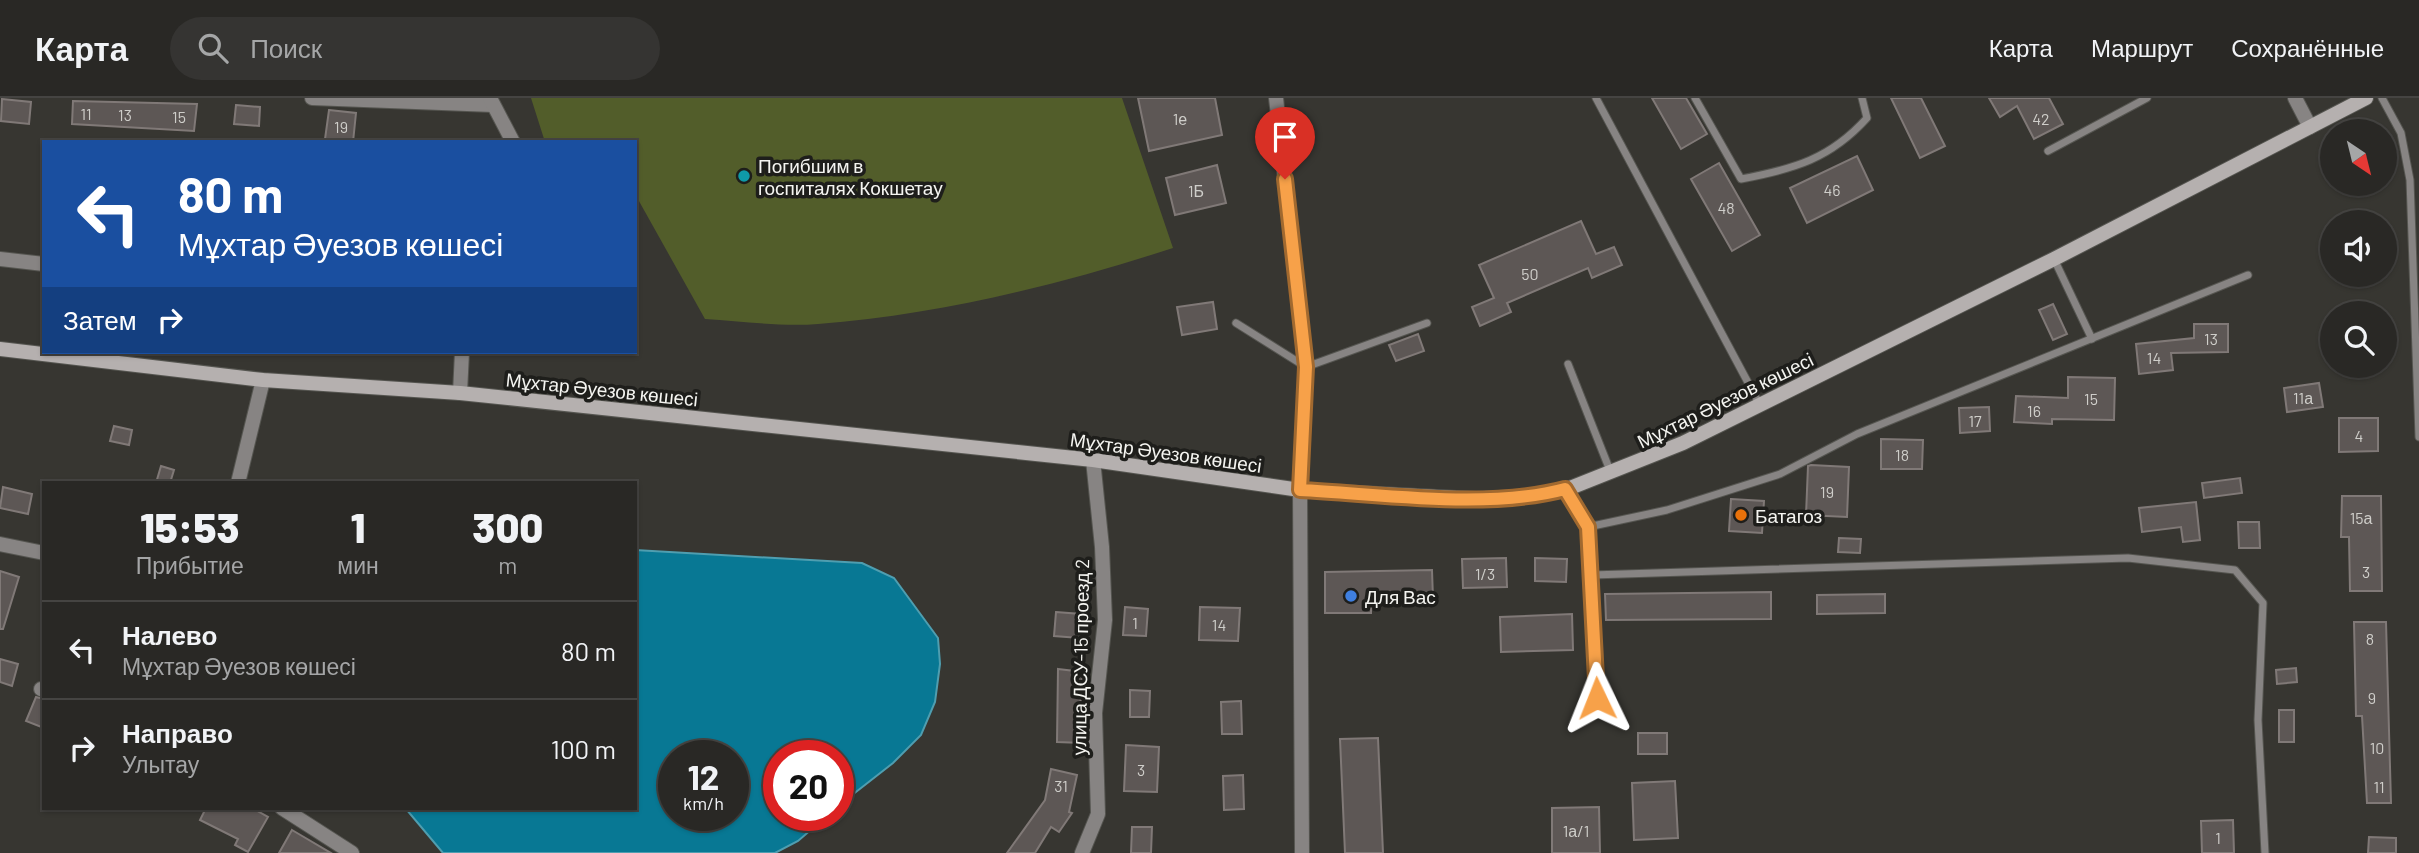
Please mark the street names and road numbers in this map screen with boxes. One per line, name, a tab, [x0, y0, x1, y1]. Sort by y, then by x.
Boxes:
street label: Мұхтар Әуезов көшесі	[1633, 347, 1817, 453]
street label: Мұхтар Әуезов көшесі	[505, 367, 699, 411]
street label: Мұхтар Әуезов көшесі	[1069, 427, 1263, 477]
street label: улица ДСУ-15 проезд 2	[1067, 558, 1093, 756]

